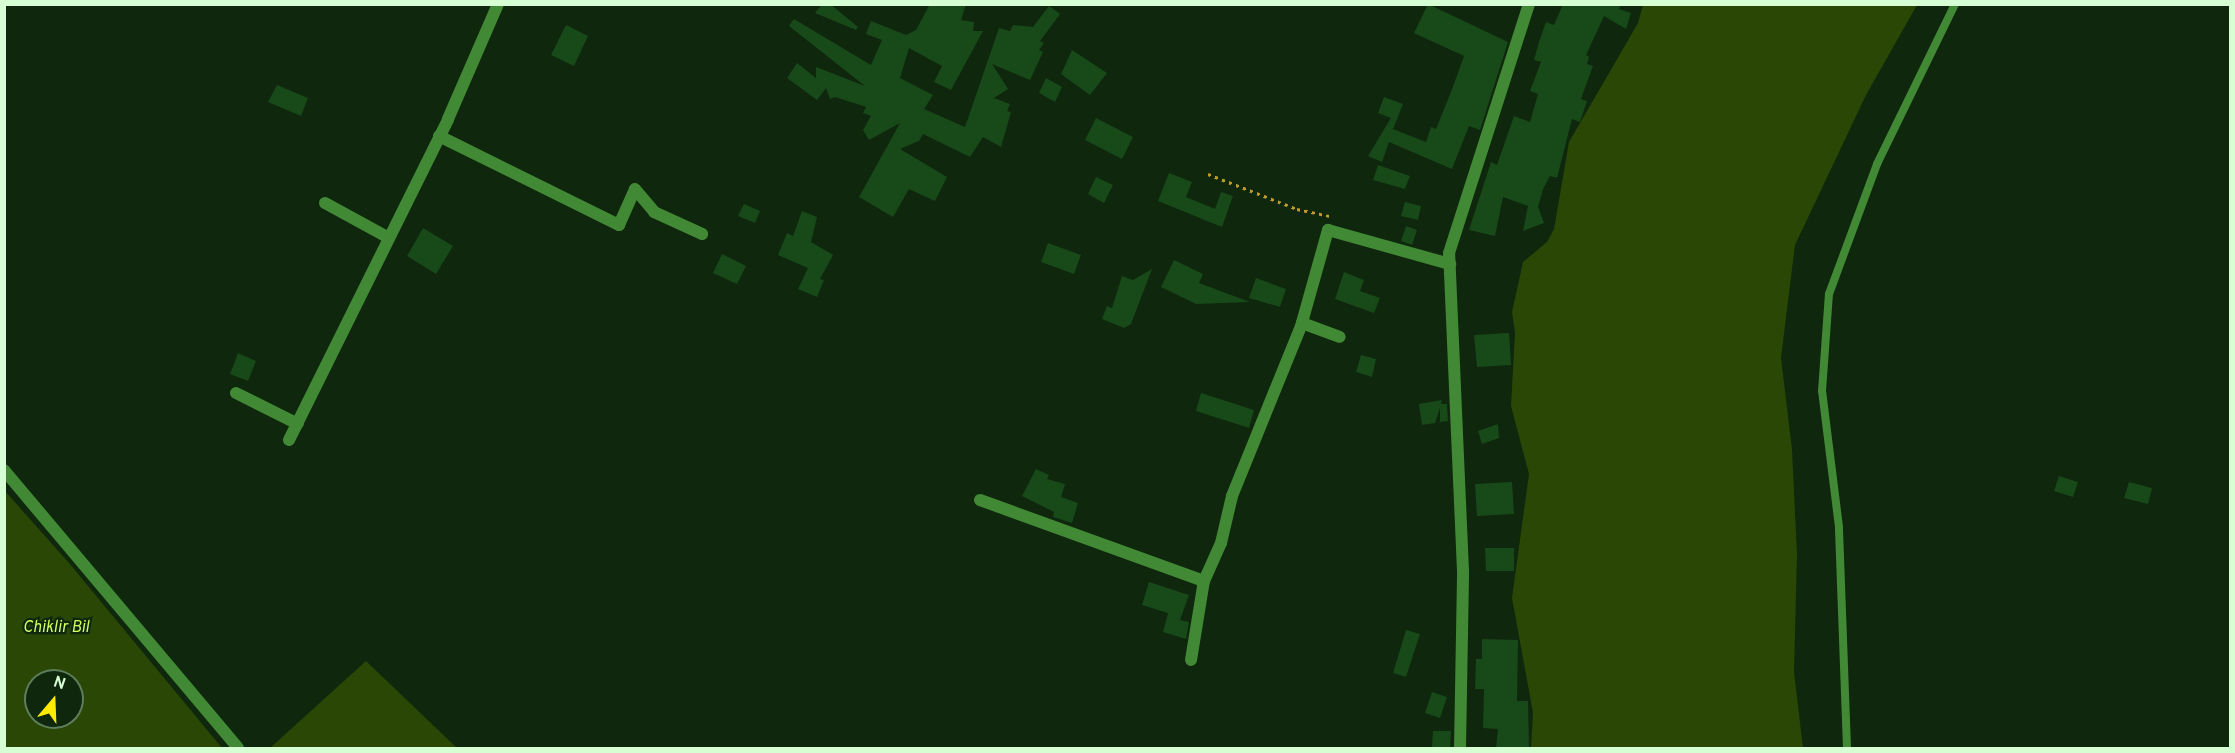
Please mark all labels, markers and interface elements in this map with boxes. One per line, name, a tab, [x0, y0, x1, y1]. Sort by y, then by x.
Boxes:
water label: Chiklir Bil	[23, 618, 89, 638]
north arrow	[24, 669, 84, 729]
text: N	[51, 673, 68, 695]

